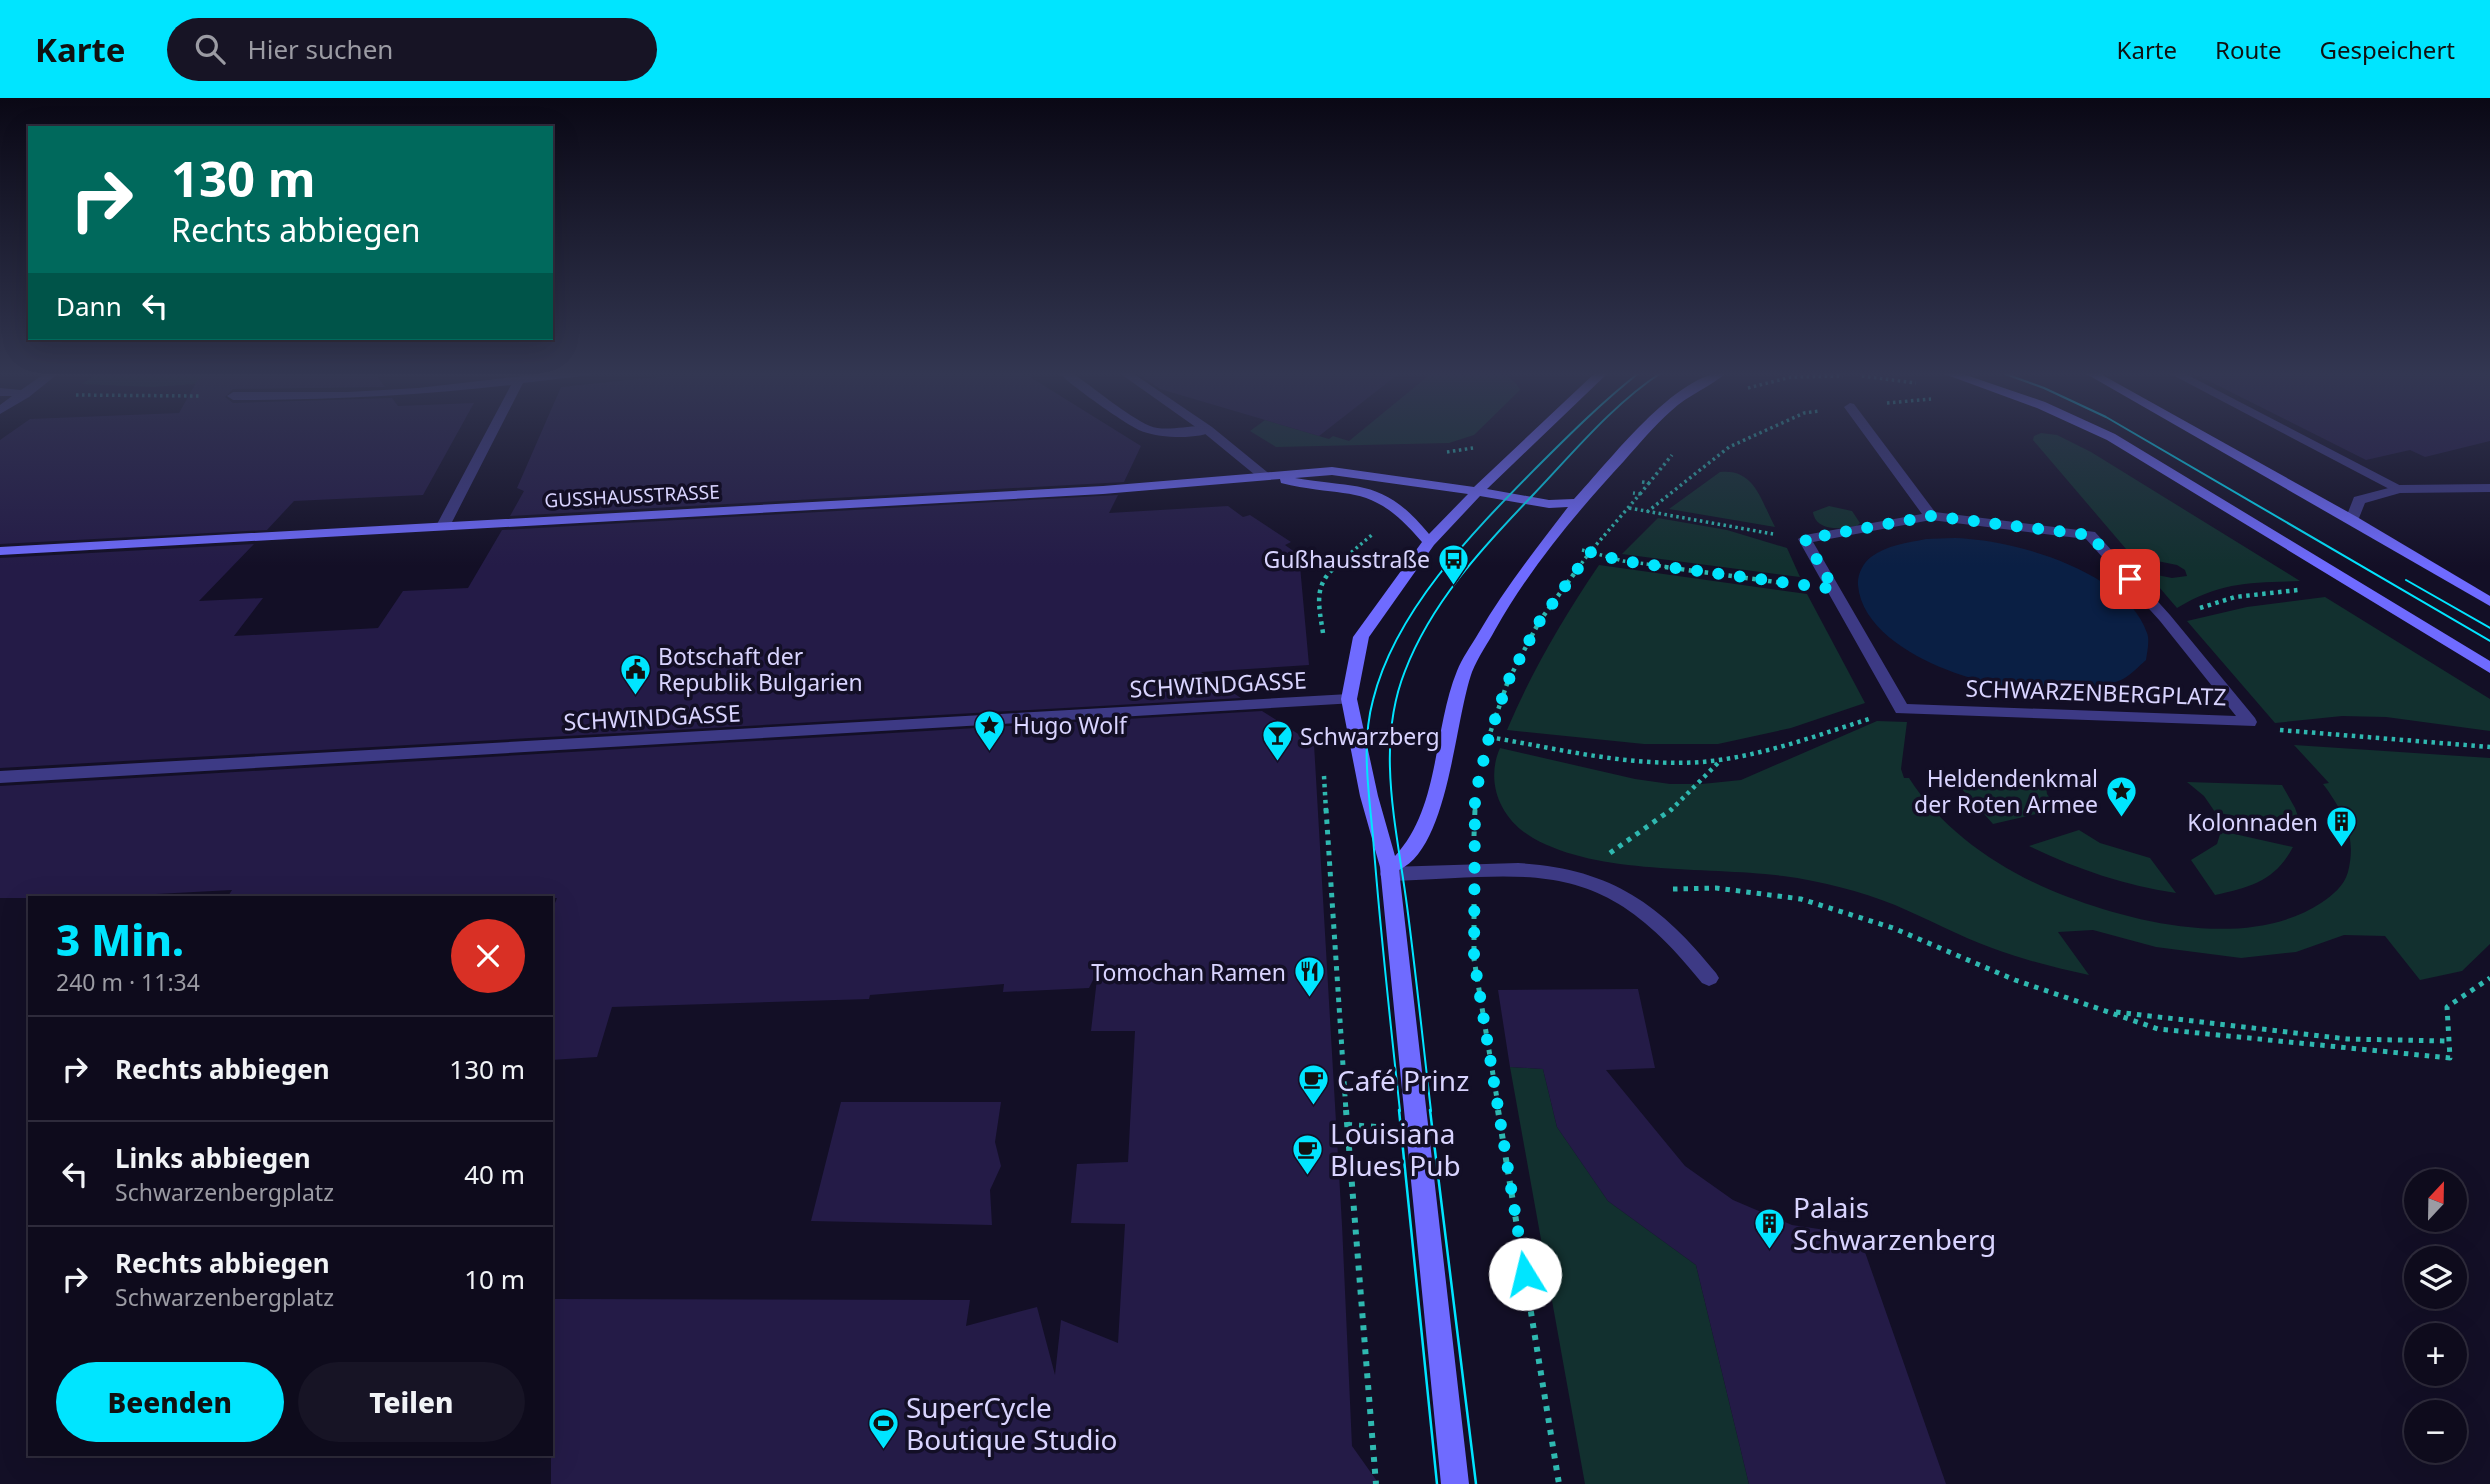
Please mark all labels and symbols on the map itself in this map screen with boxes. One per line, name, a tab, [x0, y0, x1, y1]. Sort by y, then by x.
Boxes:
street label: GUSSHAUSSTRASSE	[544, 478, 720, 514]
bus stop icon: Gußhausstraße	[1436, 542, 1470, 586]
place label: Gußhausstraße	[1263, 543, 1430, 575]
pin	[2100, 549, 2160, 609]
place label: Botschaft der Republik Bulgarien	[658, 640, 863, 698]
public building icon: Botschaft der Republik Bulgarien	[618, 652, 652, 696]
street label: SCHWINDGASSE	[1129, 663, 1307, 705]
street label: SCHWARZENBERGPLATZ	[1965, 671, 2227, 713]
street label: SCHWINDGASSE	[563, 696, 741, 738]
place icon: Hugo Wolf	[973, 708, 1007, 752]
place label: Hugo Wolf	[1013, 709, 1128, 741]
bar icon: Schwarzberg	[1260, 719, 1294, 763]
place label: Schwarzberg	[1300, 720, 1440, 752]
place label: Heldendenkmal der Roten Armee	[1914, 762, 2098, 820]
place icon: Heldendenkmal der Roten Armee	[2104, 774, 2138, 818]
building icon: Kolonnaden	[2324, 805, 2358, 849]
place label: Kolonnaden	[2187, 806, 2318, 838]
restaurant icon: Tomochan Ramen	[1292, 955, 1326, 999]
place label: Tomochan Ramen	[1091, 956, 1286, 988]
place label: Café Prinz	[1337, 1061, 1469, 1099]
cafe icon: Café Prinz	[1297, 1063, 1331, 1107]
place label: Louisiana Blues Pub	[1330, 1114, 1461, 1184]
cafe icon: Louisiana Blues Pub	[1290, 1132, 1324, 1176]
north arrow	[2404, 1169, 2468, 1232]
place label: Palais Schwarzenberg	[1793, 1188, 1996, 1258]
building icon: Palais Schwarzenberg	[1753, 1206, 1787, 1250]
position arrow	[1488, 1237, 1562, 1311]
place label: SuperCycle Boutique Studio	[906, 1388, 1118, 1458]
sports icon: SuperCycle Boutique Studio	[866, 1406, 900, 1450]

